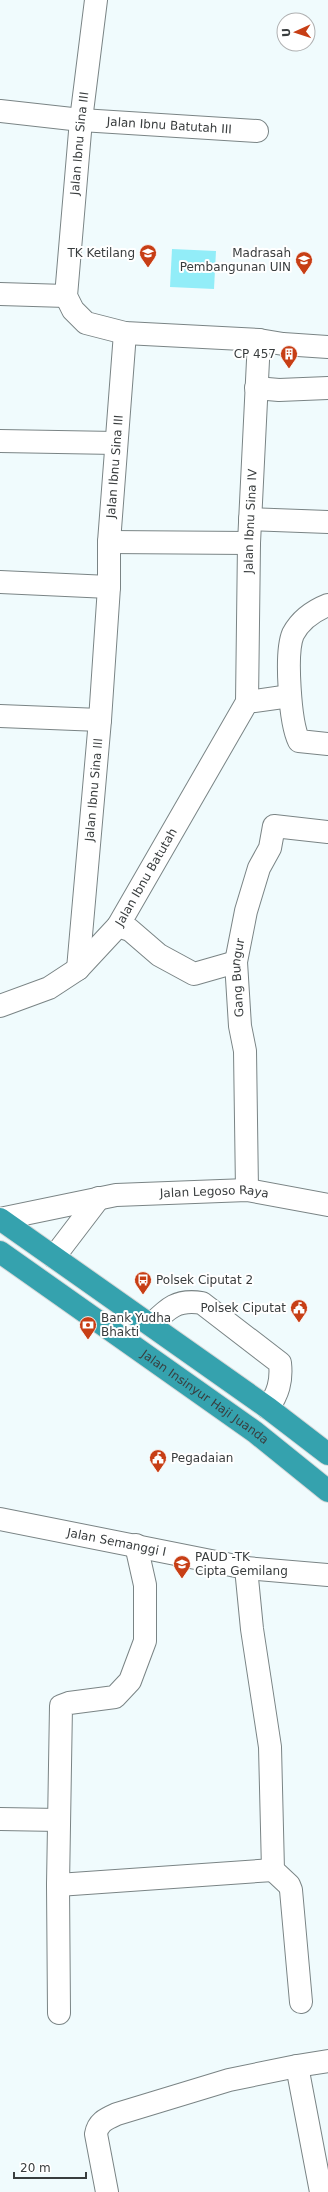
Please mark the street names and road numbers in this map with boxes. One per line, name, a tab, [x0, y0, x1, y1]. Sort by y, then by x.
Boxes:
street label: Jalan Ibnu Sina III	[68, 91, 91, 197]
street label: Jalan Ibnu Batutah III	[105, 115, 232, 136]
street label: Jalan Ibnu Sina III	[104, 414, 126, 520]
street label: Jalan Ibnu Sina IV	[242, 468, 260, 575]
street label: Jalan Ibnu Sina III	[82, 737, 105, 843]
street label: Jalan Ibnu Batutah	[112, 826, 180, 930]
street label: Gang Bungur	[228, 937, 248, 1018]
street label: Jalan Legoso Raya	[159, 1183, 270, 1201]
street label: Jalan Insinyur Haji Juanda	[138, 1346, 271, 1447]
street label: Jalan Semanggi I	[65, 1525, 167, 1559]

